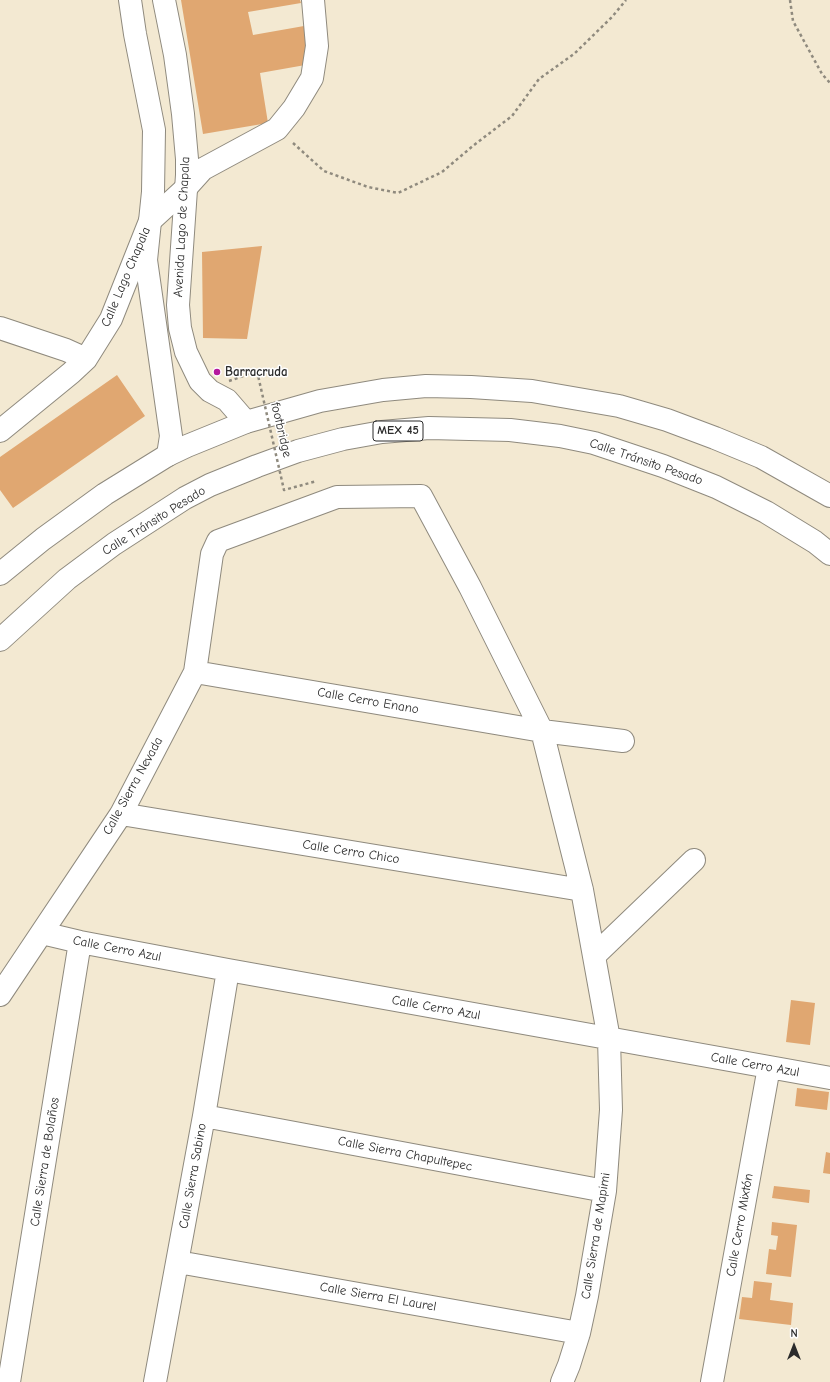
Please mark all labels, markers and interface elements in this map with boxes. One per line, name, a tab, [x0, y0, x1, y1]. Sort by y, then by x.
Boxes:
street label: Avenida Lago de Chapala	[171, 156, 193, 298]
street label: Calle Lago Chapala	[98, 225, 154, 329]
place label: Barracruda	[225, 364, 288, 380]
marker: Barracruda	[212, 367, 222, 377]
street label: footbridge	[267, 401, 295, 459]
road number: MEX 45	[373, 421, 423, 441]
street label: Calle Tránsito Pesado	[587, 435, 705, 489]
street label: Calle Tránsito Pesado	[100, 483, 208, 559]
street label: Calle Cerro Enano	[316, 684, 420, 718]
street label: Calle Sierra Nevada	[100, 734, 166, 838]
street label: Calle Cerro Chico	[301, 837, 401, 867]
street label: Calle Cerro Azul	[71, 933, 163, 965]
street label: Calle Cerro Azul	[390, 993, 482, 1023]
street label: Calle Cerro Azul	[709, 1050, 801, 1080]
street label: Calle Sierra de Bolaños	[27, 1096, 63, 1228]
street label: Calle Sierra Sabino	[176, 1122, 210, 1230]
street label: Calle Sierra Chapultepec	[336, 1133, 474, 1175]
street label: Calle Sierra de Mapimi	[578, 1172, 614, 1300]
street label: Calle Cerro Mixtón	[723, 1172, 757, 1278]
street label: Calle Sierra El Laurel	[319, 1279, 437, 1315]
north arrow	[774, 1326, 814, 1366]
text: N	[790, 1327, 798, 1340]

